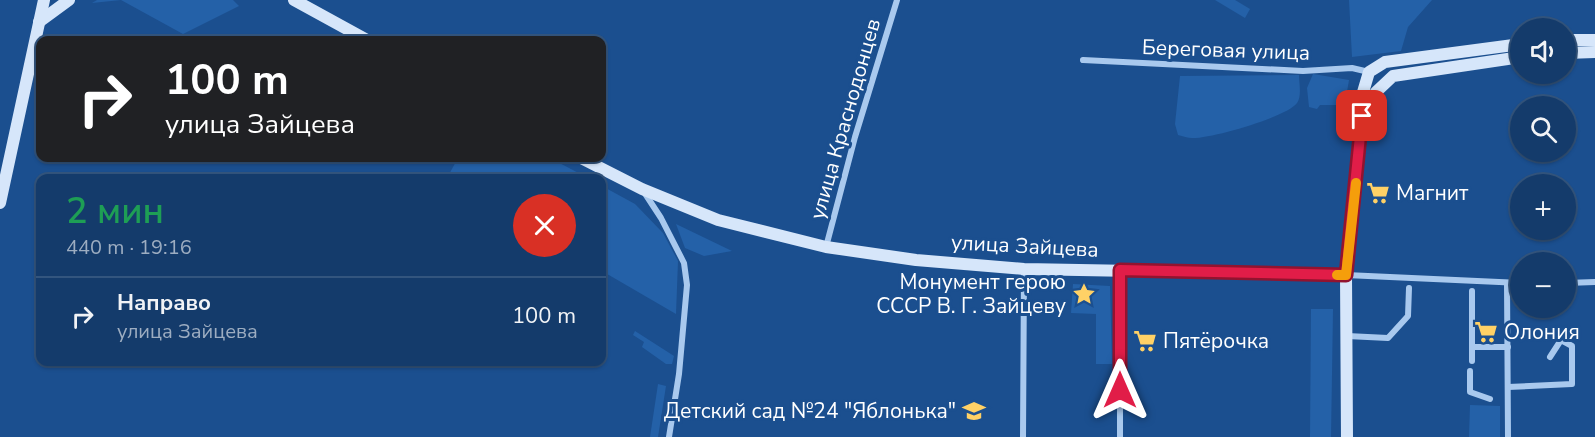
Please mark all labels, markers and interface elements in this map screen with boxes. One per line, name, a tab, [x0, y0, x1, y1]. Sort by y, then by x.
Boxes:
street label: улица Краснодонцев	[803, 15, 887, 223]
map controls	[1510, 18, 1576, 318]
button: sound	[1510, 18, 1576, 84]
street label: Береговая улица	[1141, 33, 1311, 67]
text: 100 m	[165, 52, 289, 109]
icon: right	[66, 60, 144, 138]
pin	[1336, 90, 1387, 141]
button: search	[1510, 96, 1576, 162]
icon: arrive	[1345, 99, 1378, 132]
text: улица Зайцева	[165, 106, 355, 143]
button: +	[1510, 174, 1576, 240]
place label: Магнит	[1396, 179, 1469, 207]
supermarket icon: Магнит	[1365, 180, 1391, 206]
text: 2 мин	[66, 187, 164, 236]
button: close	[513, 194, 576, 257]
street label: улица Зайцева	[950, 228, 1100, 264]
text: 440 m · 19:16	[66, 234, 192, 261]
button: −	[1510, 252, 1576, 318]
place label: Монумент герою СССР В. Г. Зайцеву	[876, 268, 1066, 320]
place icon: Монумент герою СССР В. Г. Зайцеву	[1071, 281, 1097, 307]
text: Направо	[117, 288, 211, 318]
icon: right	[66, 300, 99, 333]
text: 100 m	[512, 301, 576, 331]
text: улица Зайцева	[117, 318, 258, 345]
place label: Олония	[1504, 318, 1580, 346]
supermarket icon: Олония	[1473, 319, 1499, 345]
place label: Пятёрочка	[1163, 327, 1269, 355]
supermarket icon: Пятёрочка	[1132, 328, 1158, 354]
position arrow	[1088, 358, 1152, 422]
place label: Детский сад №24 "Яблонька"	[664, 397, 956, 425]
school or university icon: Детский сад №24 "Яблонька"	[961, 398, 987, 424]

